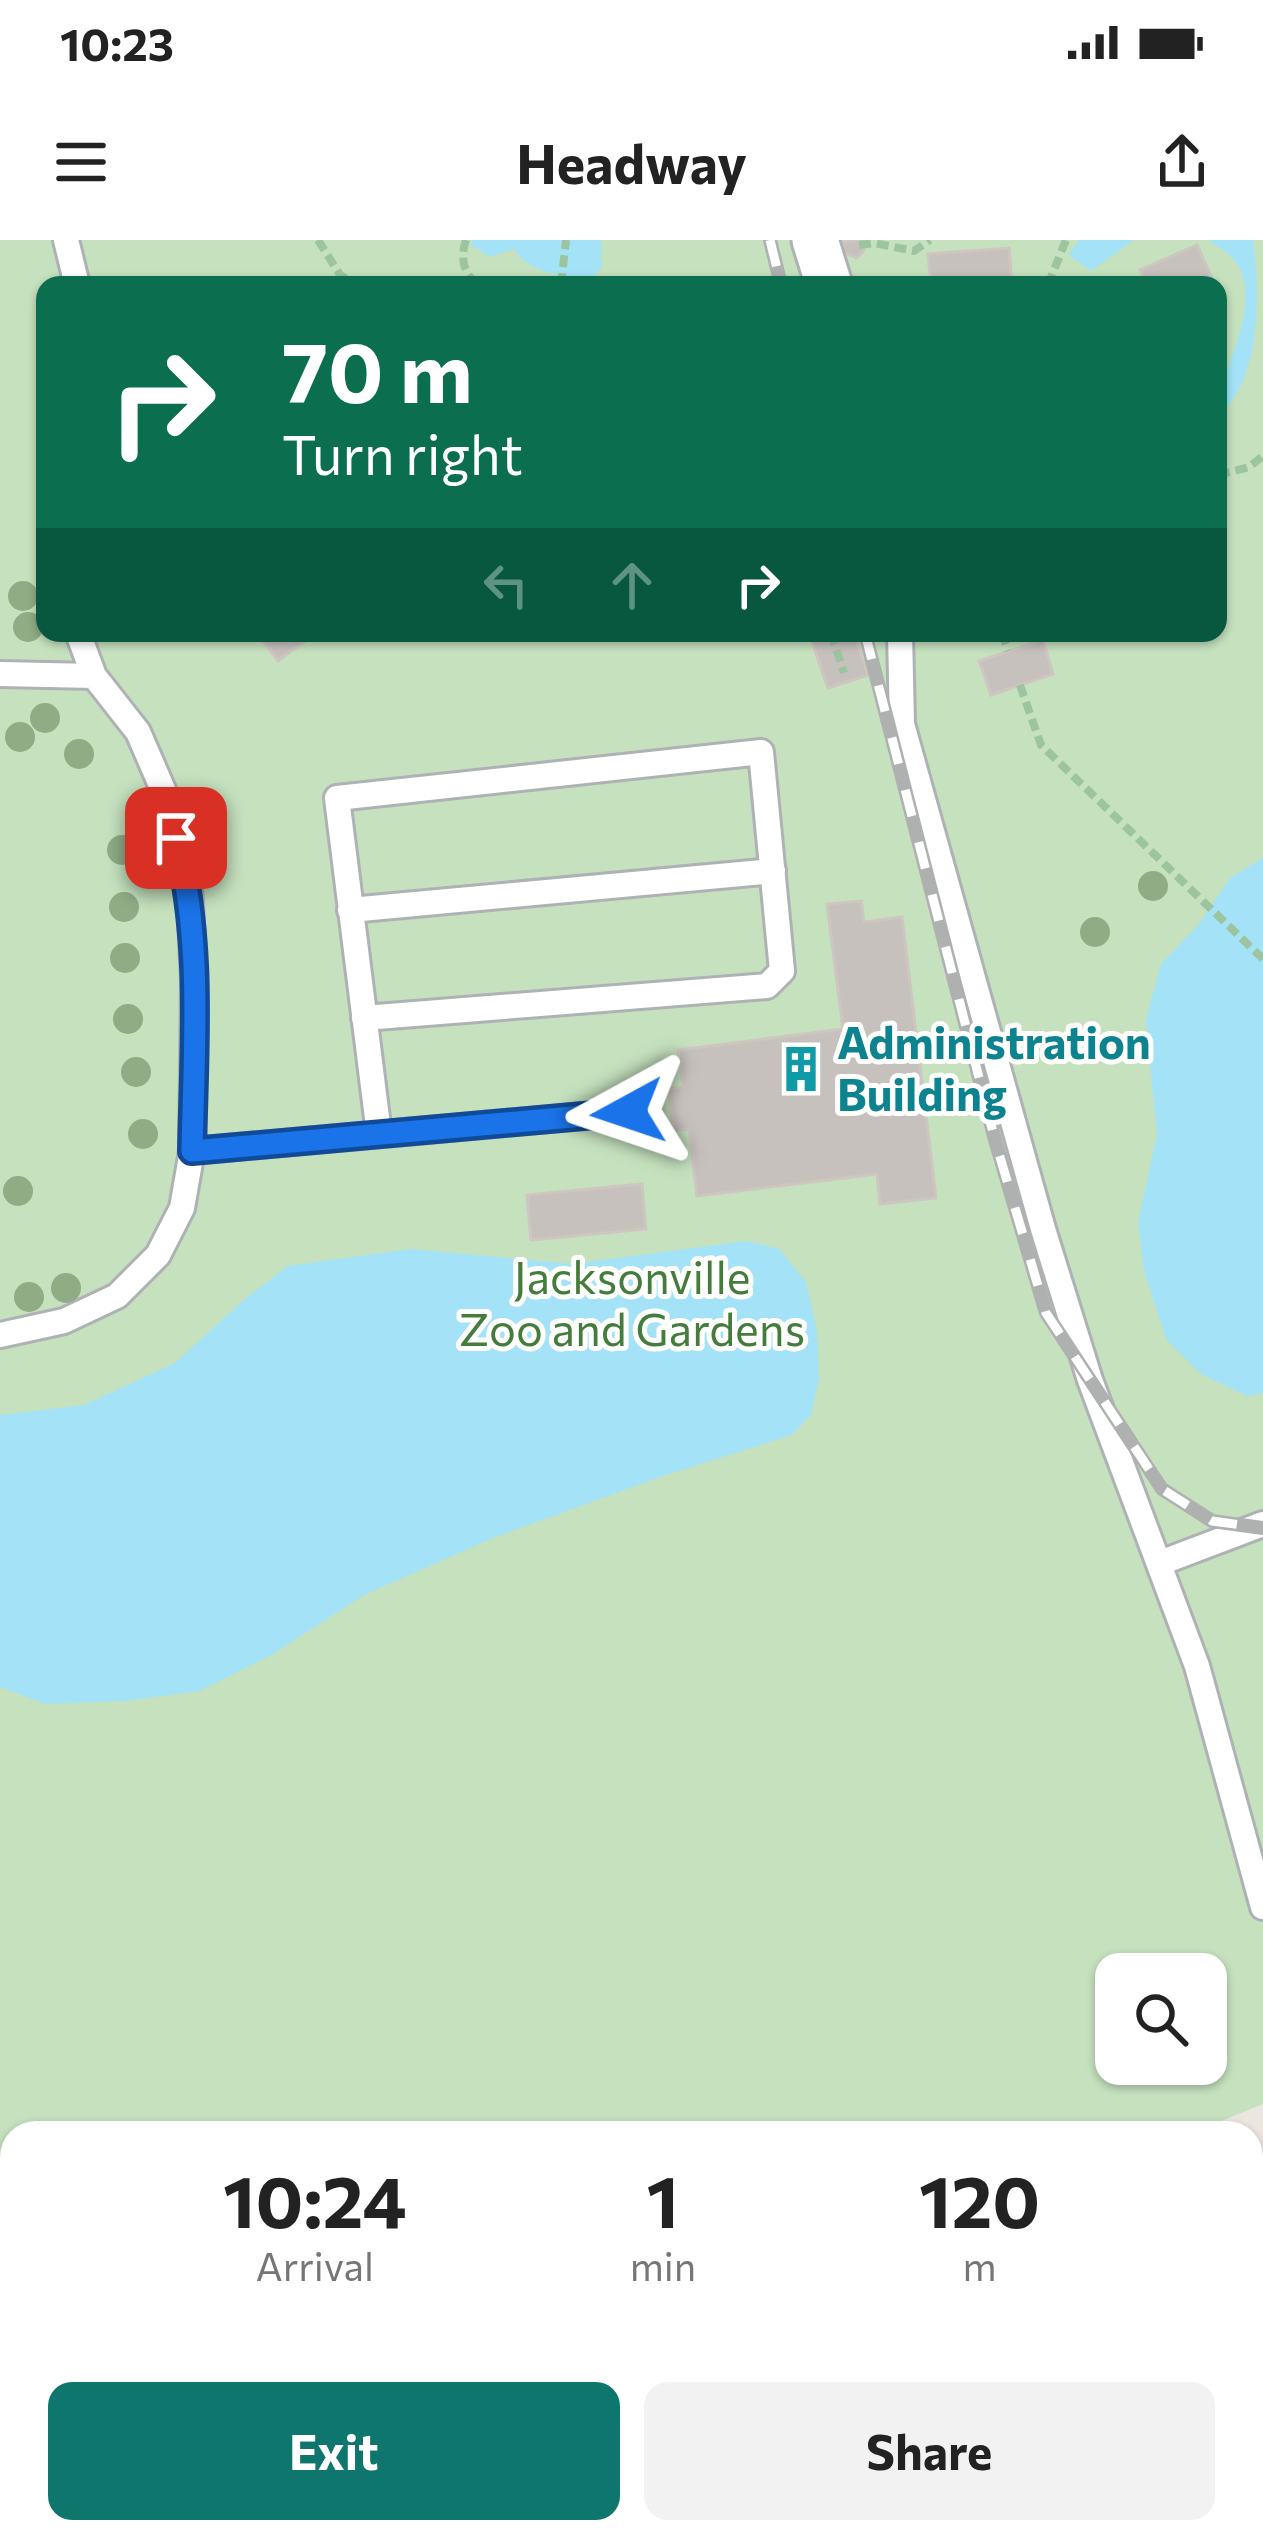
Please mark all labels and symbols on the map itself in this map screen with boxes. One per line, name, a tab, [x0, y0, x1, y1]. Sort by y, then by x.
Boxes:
pin	[125, 787, 227, 889]
place label: Administration Building	[837, 1013, 1151, 1120]
building icon: Administration Building	[776, 1044, 826, 1094]
position arrow	[565, 1049, 691, 1175]
park label: Jacksonville Zoo and Gardens	[459, 1248, 805, 1355]

